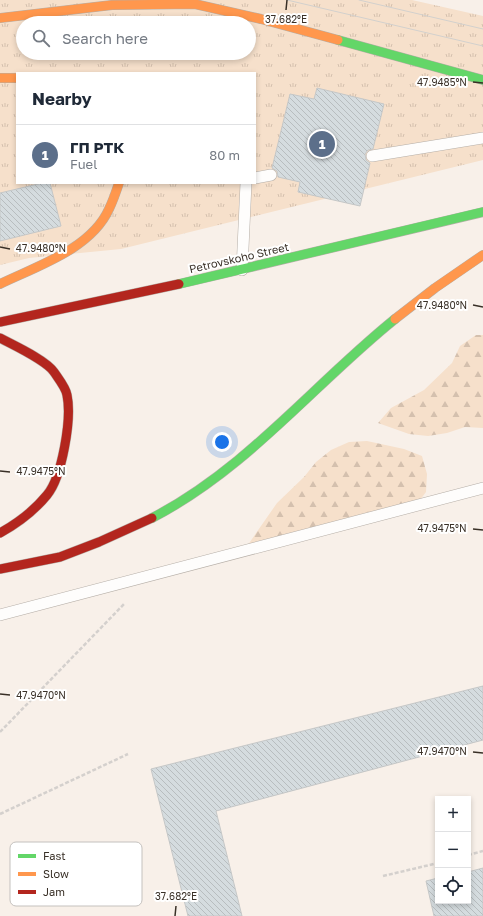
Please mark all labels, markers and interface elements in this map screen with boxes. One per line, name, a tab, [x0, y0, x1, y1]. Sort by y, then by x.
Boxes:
text: 37.682°E	[265, 13, 307, 25]
search box	[16, 16, 256, 60]
icon: search	[30, 27, 52, 49]
text: Search here	[62, 29, 148, 47]
text: 47.9485°N	[417, 76, 467, 88]
text: Nearby	[32, 88, 92, 109]
pin: 1	[309, 129, 335, 159]
text: ГП РТК	[70, 138, 124, 156]
text: 1	[42, 147, 48, 163]
text: 80 m	[209, 147, 240, 163]
text: Fuel	[70, 156, 97, 172]
street label: Petrovskoho Street	[188, 240, 290, 275]
text: 47.9480°N	[16, 242, 66, 254]
text: 47.9480°N	[417, 299, 467, 311]
your location	[212, 432, 232, 452]
text: 47.9475°N	[16, 465, 66, 477]
text: 47.9475°N	[417, 522, 467, 534]
text: 47.9470°N	[16, 689, 66, 701]
text: 47.9470°N	[417, 745, 467, 757]
map controls	[435, 796, 471, 904]
button: +	[435, 796, 471, 832]
button: −	[435, 832, 471, 868]
legend	[10, 842, 142, 906]
text: Fast	[43, 849, 66, 862]
text: Slow	[43, 867, 69, 880]
button: locate	[435, 868, 471, 904]
text: Jam	[43, 885, 65, 898]
text: 37.682°E	[155, 890, 197, 902]

